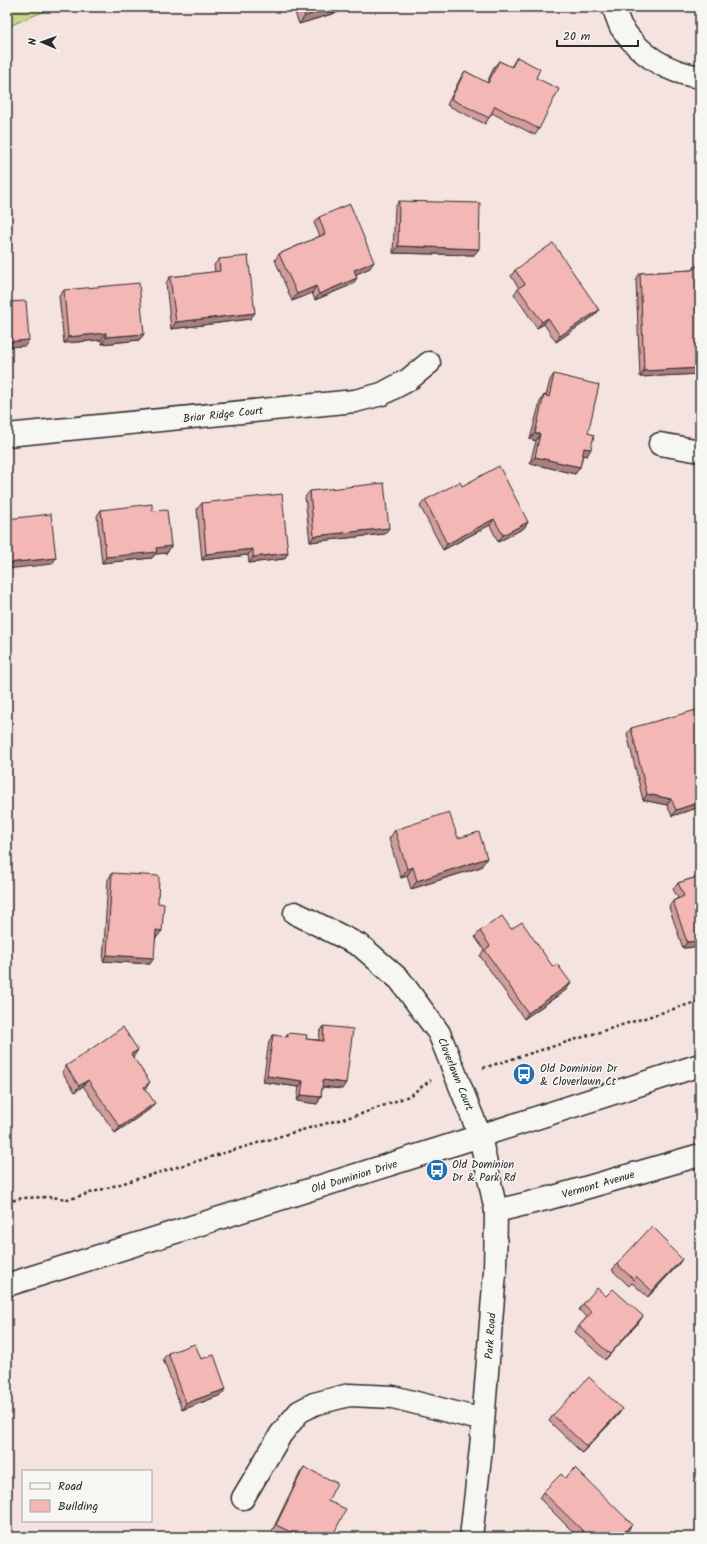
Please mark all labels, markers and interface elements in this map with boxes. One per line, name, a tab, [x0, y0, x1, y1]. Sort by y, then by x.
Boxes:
north arrow	[22, 22, 62, 62]
scale bar	[557, 22, 638, 48]
text: 20 m	[563, 27, 591, 46]
text: N	[24, 38, 42, 45]
street label: Briar Ridge Court	[182, 402, 265, 428]
street label: Cloverlawn Court	[432, 1035, 478, 1114]
place label: Old Dominion Dr & Cloverlawn Ct	[540, 1060, 619, 1091]
bus stop icon: Old Dominion Dr & Cloverlawn Ct	[511, 1061, 537, 1087]
street label: Old Dominion Drive	[309, 1155, 400, 1199]
place label: Old Dominion Dr & Park Rd	[452, 1156, 516, 1187]
bus stop icon: Old Dominion Dr & Park Rd	[424, 1157, 450, 1183]
street label: Vermont Avenue	[560, 1166, 637, 1204]
street label: Park Road	[480, 1312, 502, 1360]
legend	[22, 1470, 152, 1522]
text: Road	[58, 1477, 83, 1496]
text: Building	[58, 1497, 98, 1516]

